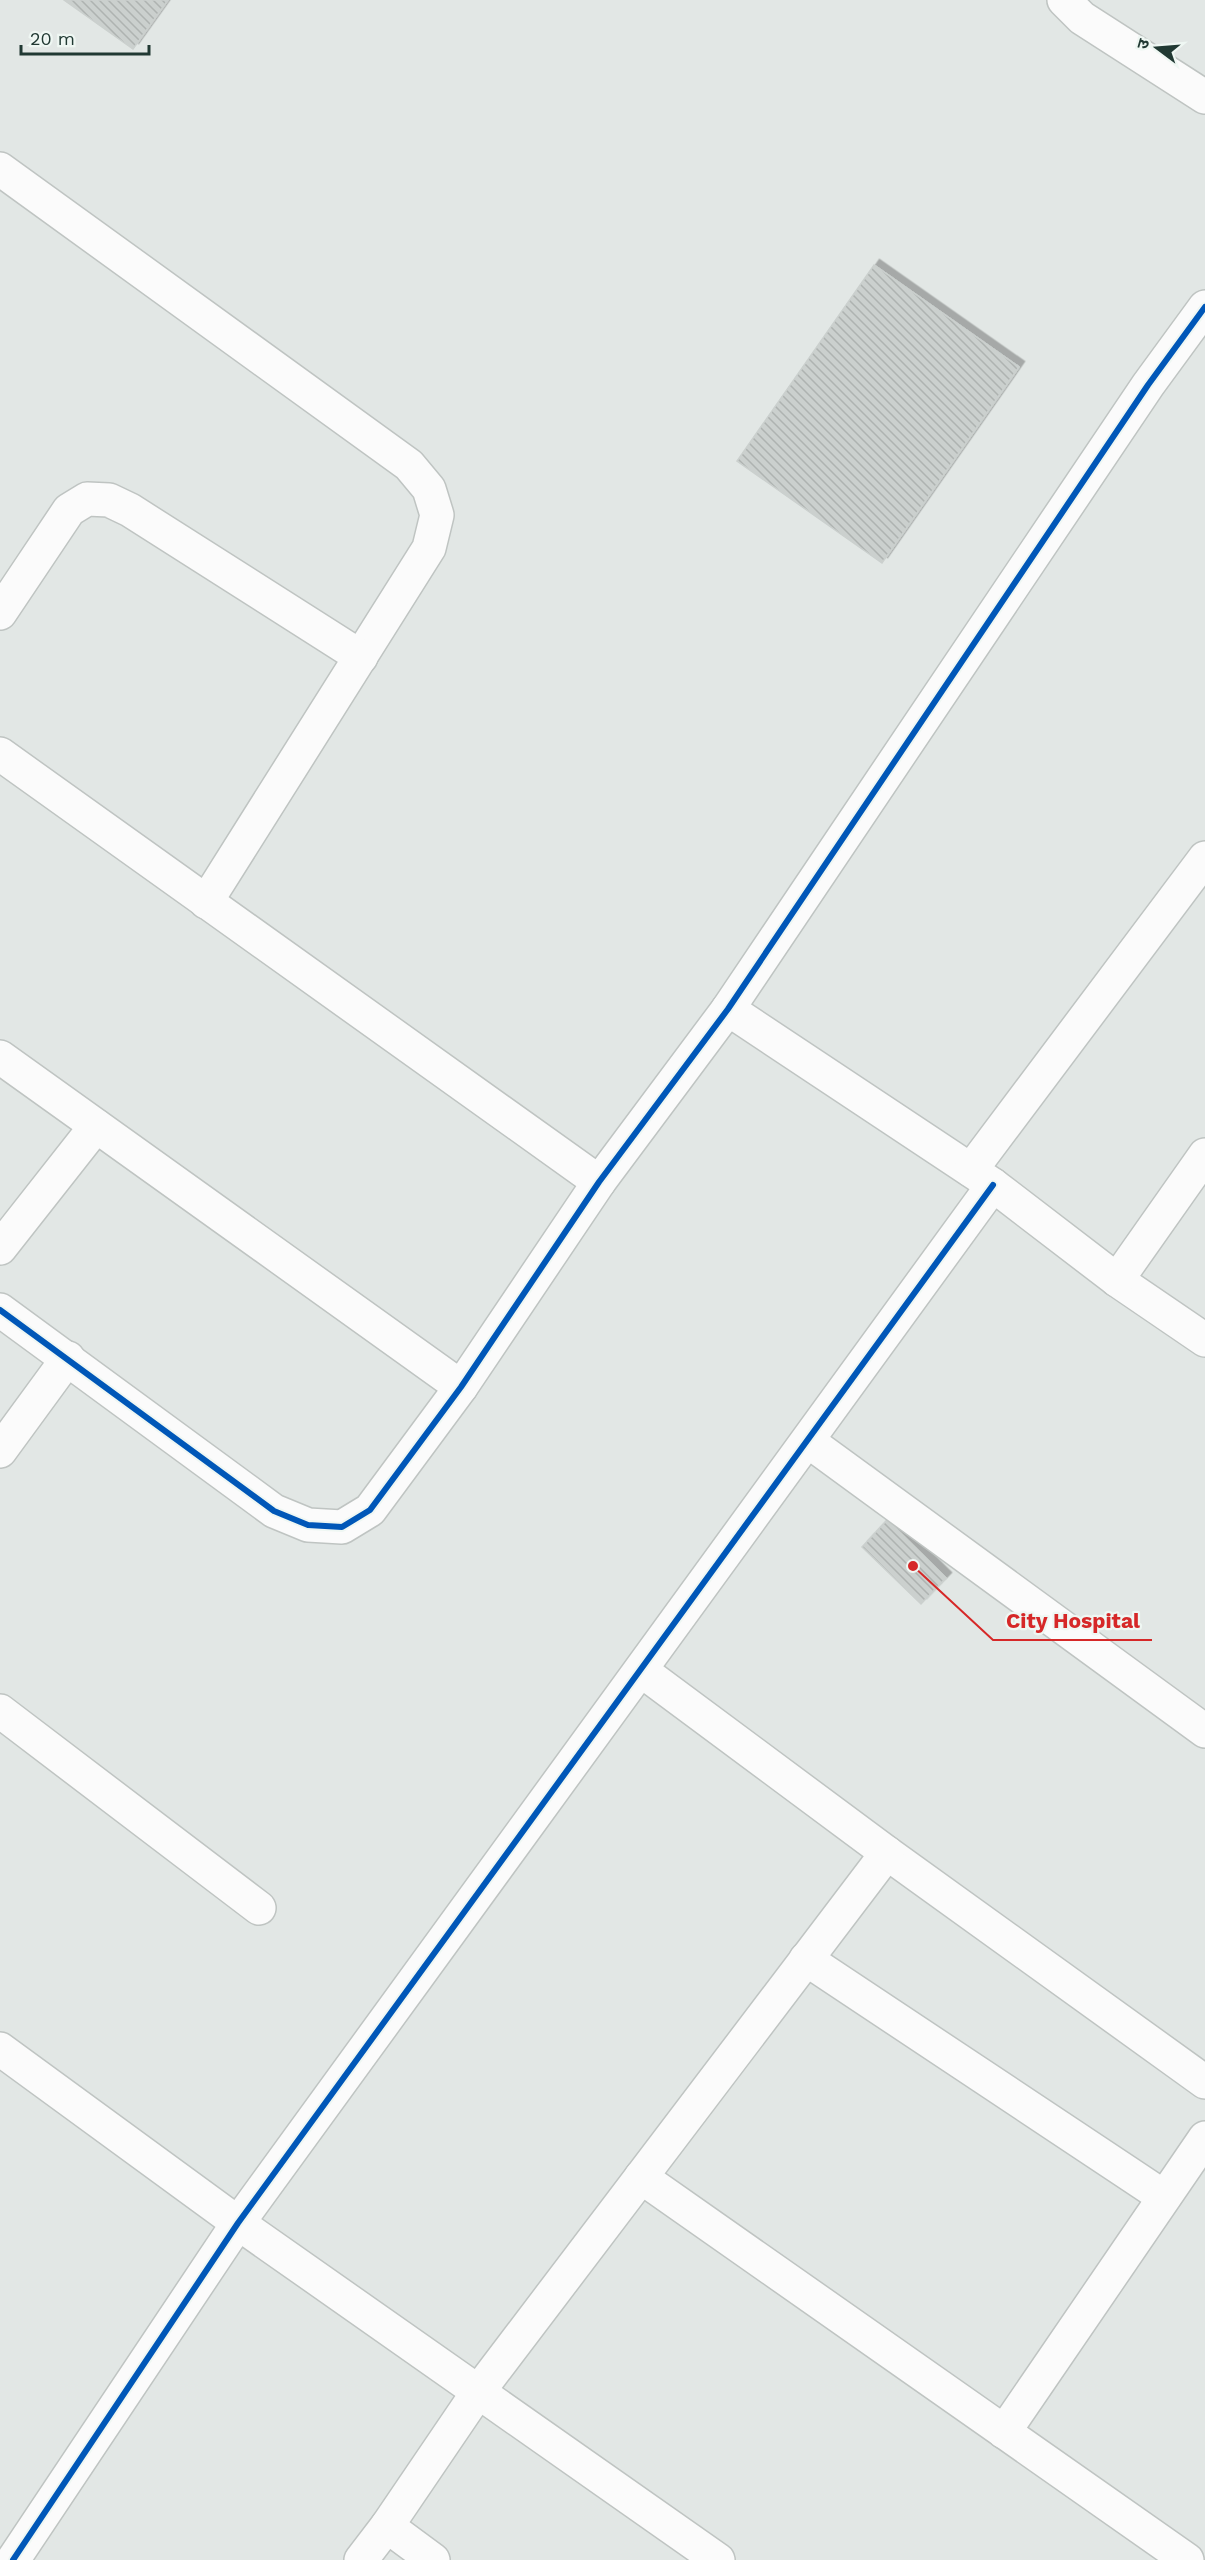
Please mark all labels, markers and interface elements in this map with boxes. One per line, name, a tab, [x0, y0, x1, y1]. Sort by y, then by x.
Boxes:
scale bar	[21, 18, 148, 56]
north arrow	[1127, 18, 1187, 78]
text: 20 m	[30, 28, 75, 49]
text: उ	[1133, 36, 1154, 51]
callout: City Hospital	[993, 1601, 1152, 1640]
text: City Hospital	[1006, 1608, 1140, 1633]

